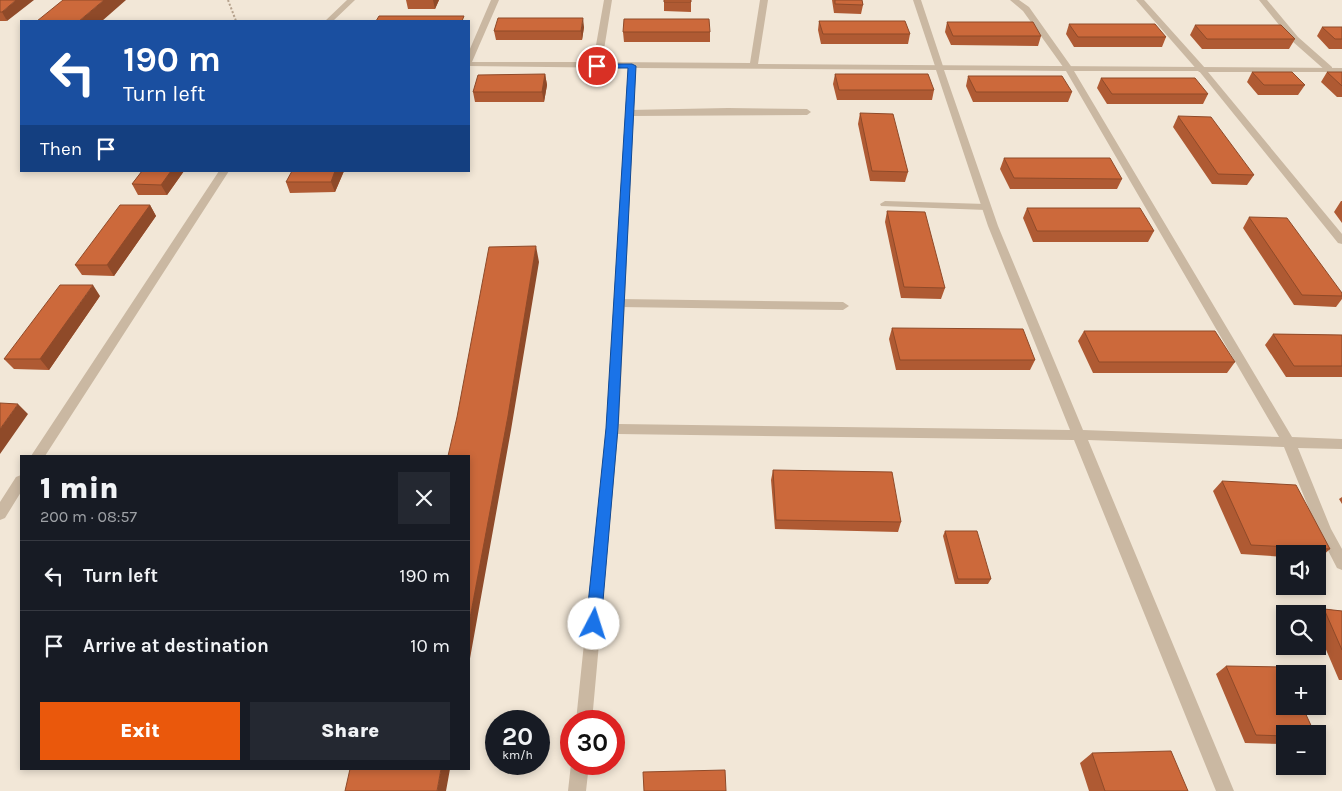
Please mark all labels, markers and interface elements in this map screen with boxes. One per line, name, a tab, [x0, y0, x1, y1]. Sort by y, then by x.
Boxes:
text: 190 m	[123, 39, 221, 80]
icon: left	[40, 40, 105, 105]
pin	[576, 45, 618, 87]
icon: arrive	[583, 52, 611, 80]
text: Turn left	[123, 81, 206, 107]
icon: arrive	[92, 135, 120, 163]
text: Then	[40, 138, 82, 160]
text: 1 min	[40, 470, 119, 506]
button: close	[398, 472, 450, 524]
text: 200 m · 08:57	[40, 507, 137, 526]
map controls	[1276, 545, 1326, 775]
button: sound	[1276, 545, 1326, 595]
icon: left	[40, 562, 68, 590]
text: Turn left	[83, 565, 158, 587]
text: 190 m	[399, 565, 450, 587]
position arrow	[567, 597, 619, 649]
button: search	[1276, 605, 1326, 655]
icon: arrive	[40, 632, 68, 660]
text: Arrive at destination	[83, 635, 269, 657]
text: 10 m	[410, 635, 450, 657]
button: +	[1276, 665, 1326, 715]
button: Exit	[40, 702, 240, 760]
button: Share	[250, 702, 450, 760]
speed limit sign: 30	[560, 710, 625, 775]
text: 20	[502, 722, 533, 751]
button: −	[1276, 725, 1326, 775]
text: km/h	[502, 748, 533, 762]

